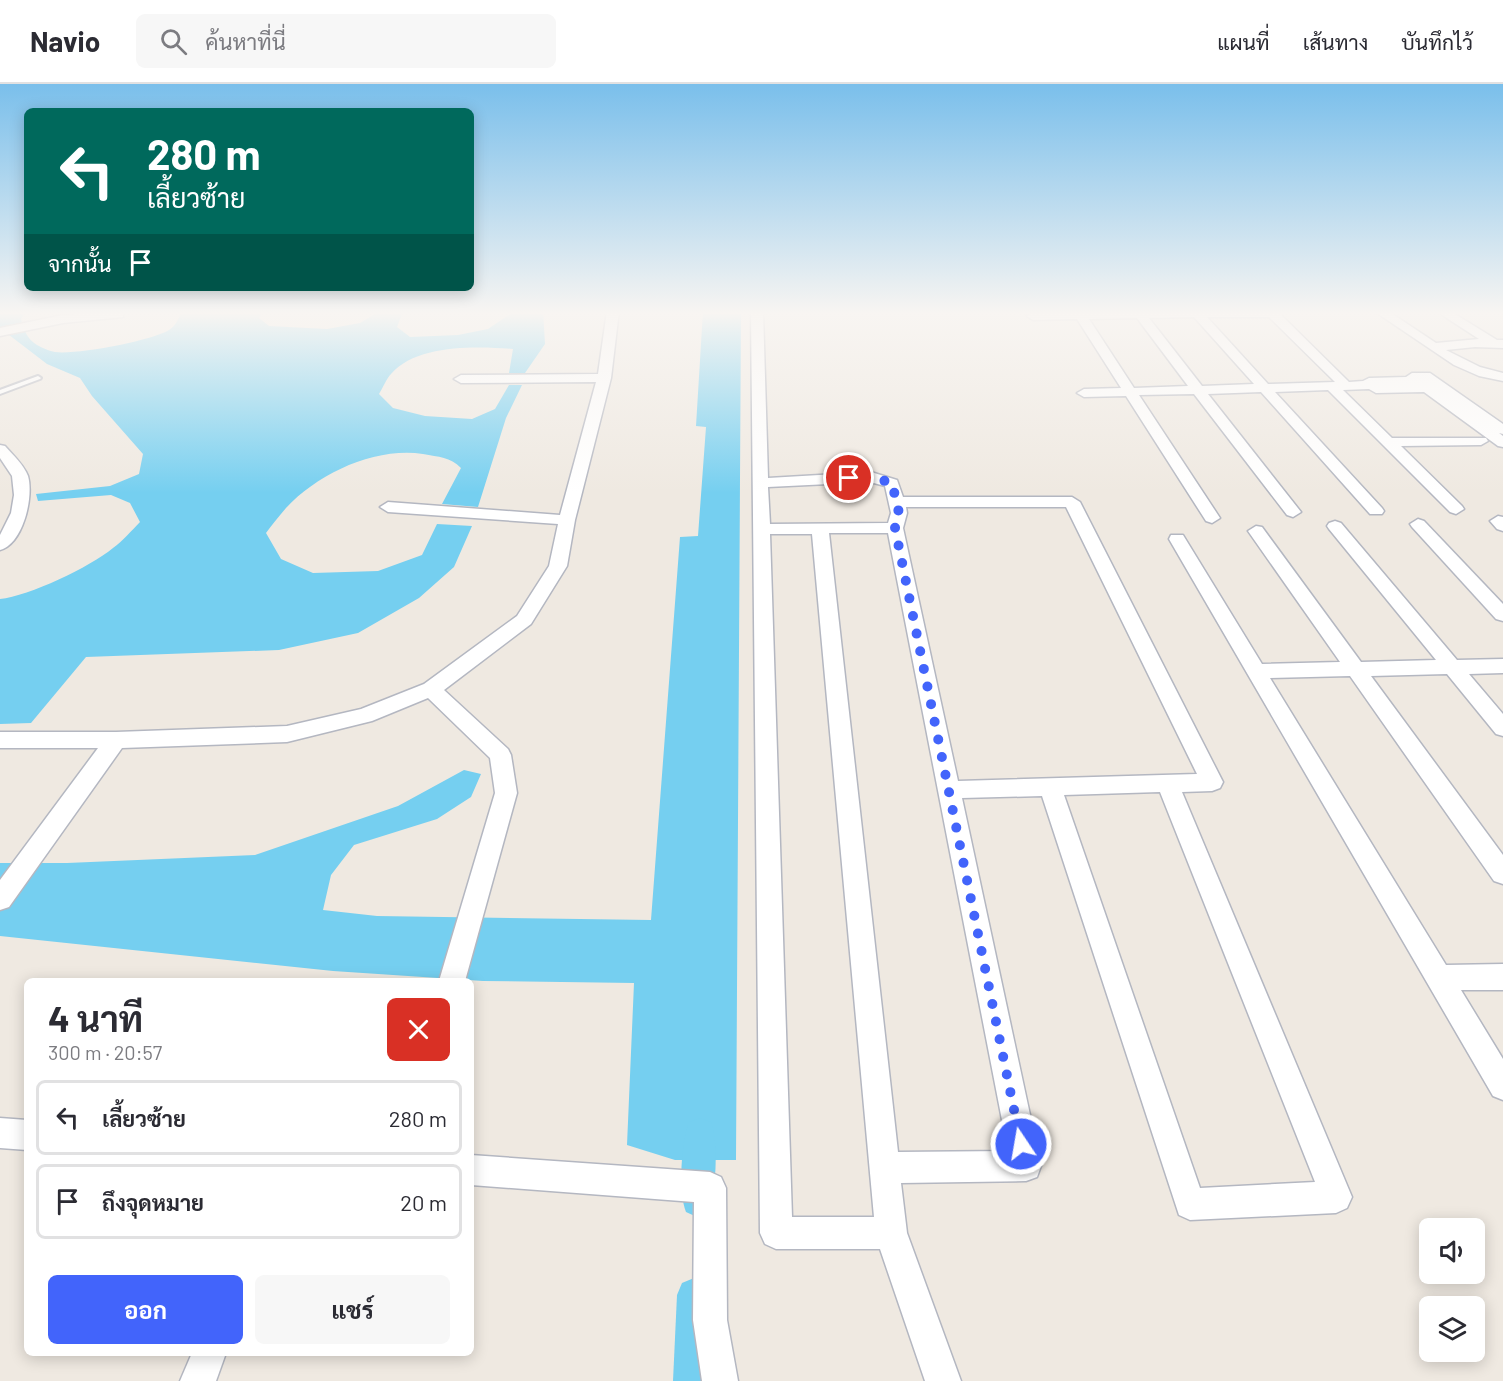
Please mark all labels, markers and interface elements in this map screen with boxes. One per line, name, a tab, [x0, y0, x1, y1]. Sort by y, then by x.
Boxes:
search box	[136, 14, 556, 68]
text: Navio	[30, 24, 100, 58]
icon: search	[157, 25, 190, 58]
text: ค้นหาที่นี่	[205, 28, 286, 54]
text: แผนที่	[1217, 29, 1270, 54]
text: เส้นทาง	[1303, 29, 1368, 54]
text: บันทึกไว้	[1401, 29, 1473, 54]
text: 280 m	[147, 128, 261, 178]
icon: left	[48, 132, 126, 210]
text: เลี้ยวซ้าย	[147, 181, 245, 213]
icon: arrive	[124, 246, 157, 279]
text: จากนั้น	[48, 250, 112, 276]
pin	[823, 452, 874, 503]
icon: arrive	[832, 461, 865, 494]
text: 4 นาที	[48, 996, 143, 1039]
button: close	[387, 998, 450, 1061]
text: 300 m · 20:57	[48, 1040, 162, 1064]
icon: left	[51, 1101, 84, 1134]
text: เลี้ยวซ้าย	[102, 1105, 186, 1131]
text: 280 m	[389, 1105, 447, 1131]
position arrow	[989, 1112, 1053, 1176]
icon: arrive	[51, 1185, 84, 1218]
text: ถึงจุดหมาย	[102, 1189, 204, 1215]
text: 20 m	[400, 1189, 447, 1215]
map controls	[1419, 1218, 1485, 1362]
button: sound	[1419, 1218, 1485, 1284]
button: ออก	[48, 1275, 243, 1344]
button: แชร์	[255, 1275, 450, 1344]
button: layers	[1419, 1296, 1485, 1362]

